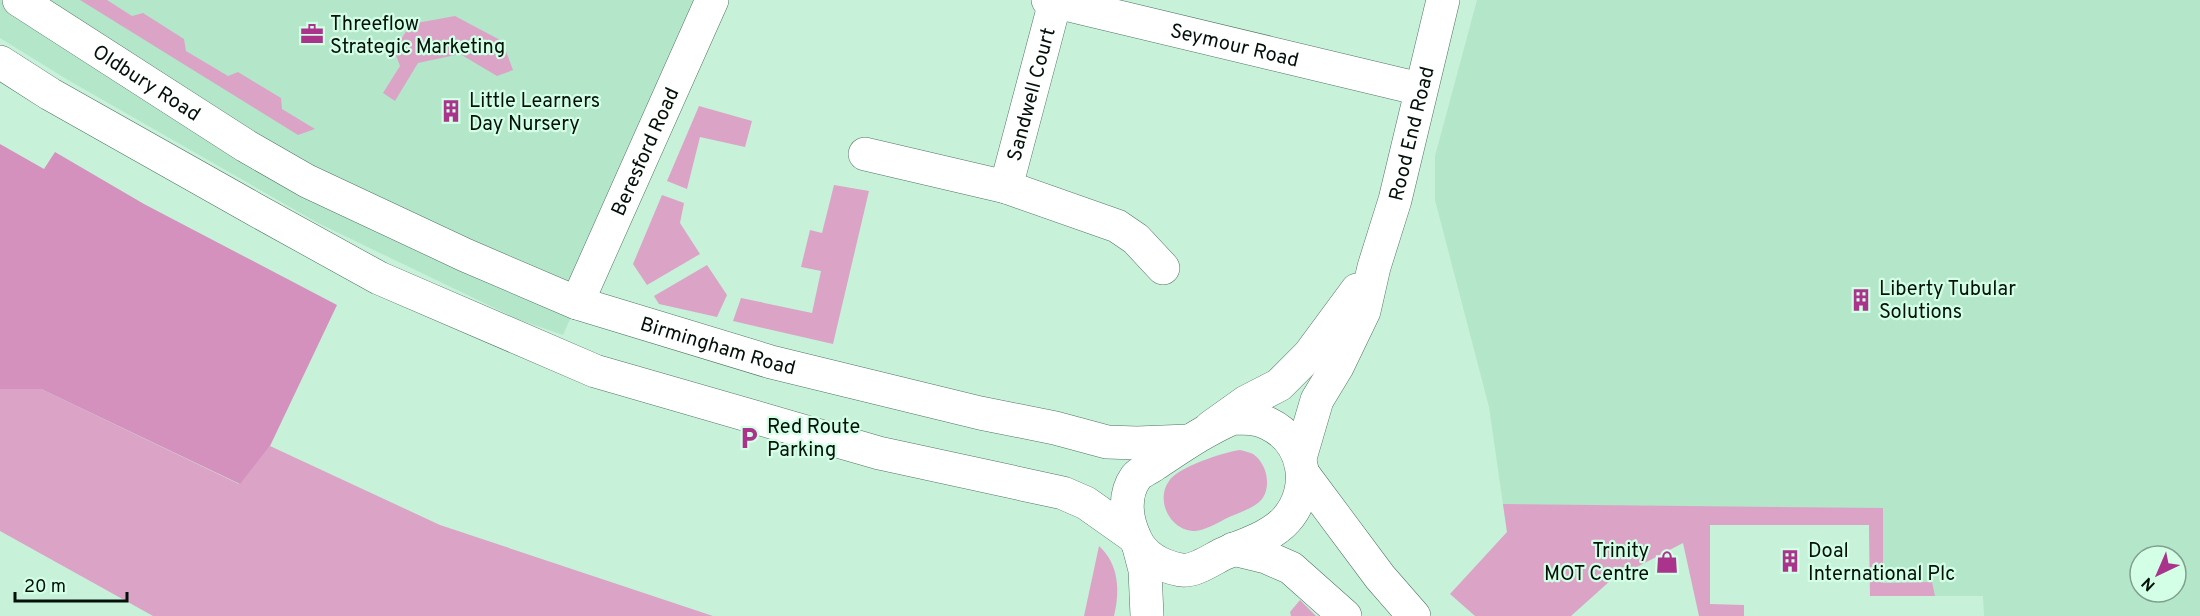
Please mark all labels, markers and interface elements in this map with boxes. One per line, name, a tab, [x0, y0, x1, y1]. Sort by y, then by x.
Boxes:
place label: Threeflow Strategic Marketing	[330, 12, 505, 61]
street label: Seymour Road	[1167, 19, 1301, 75]
office icon: Threeflow Strategic Marketing	[299, 21, 325, 47]
street label: Sandwell Court	[1002, 25, 1063, 164]
street label: Oldbury Road	[87, 40, 205, 128]
street label: Rood End Road	[1384, 64, 1442, 204]
street label: Beresford Road	[606, 84, 686, 221]
place label: Little Learners Day Nursery	[469, 89, 600, 138]
building icon: Little Learners Day Nursery	[438, 98, 464, 124]
place label: Liberty Tubular Solutions	[1879, 277, 2016, 326]
building icon: Liberty Tubular Solutions	[1848, 287, 1874, 313]
street label: Birmingham Road	[637, 312, 798, 383]
place label: Red Route Parking	[767, 415, 860, 464]
parking icon: Red Route Parking	[736, 425, 762, 451]
place label: Trinity MOT Centre	[1544, 539, 1649, 588]
place label: Doal International Plc	[1808, 539, 1955, 588]
north arrow	[2128, 544, 2188, 604]
building icon: Doal International Plc	[1777, 548, 1803, 574]
shop icon: Trinity MOT Centre	[1654, 549, 1680, 575]
scale bar	[15, 565, 128, 603]
text: N	[2138, 572, 2160, 595]
text: 20 m	[24, 576, 66, 599]

